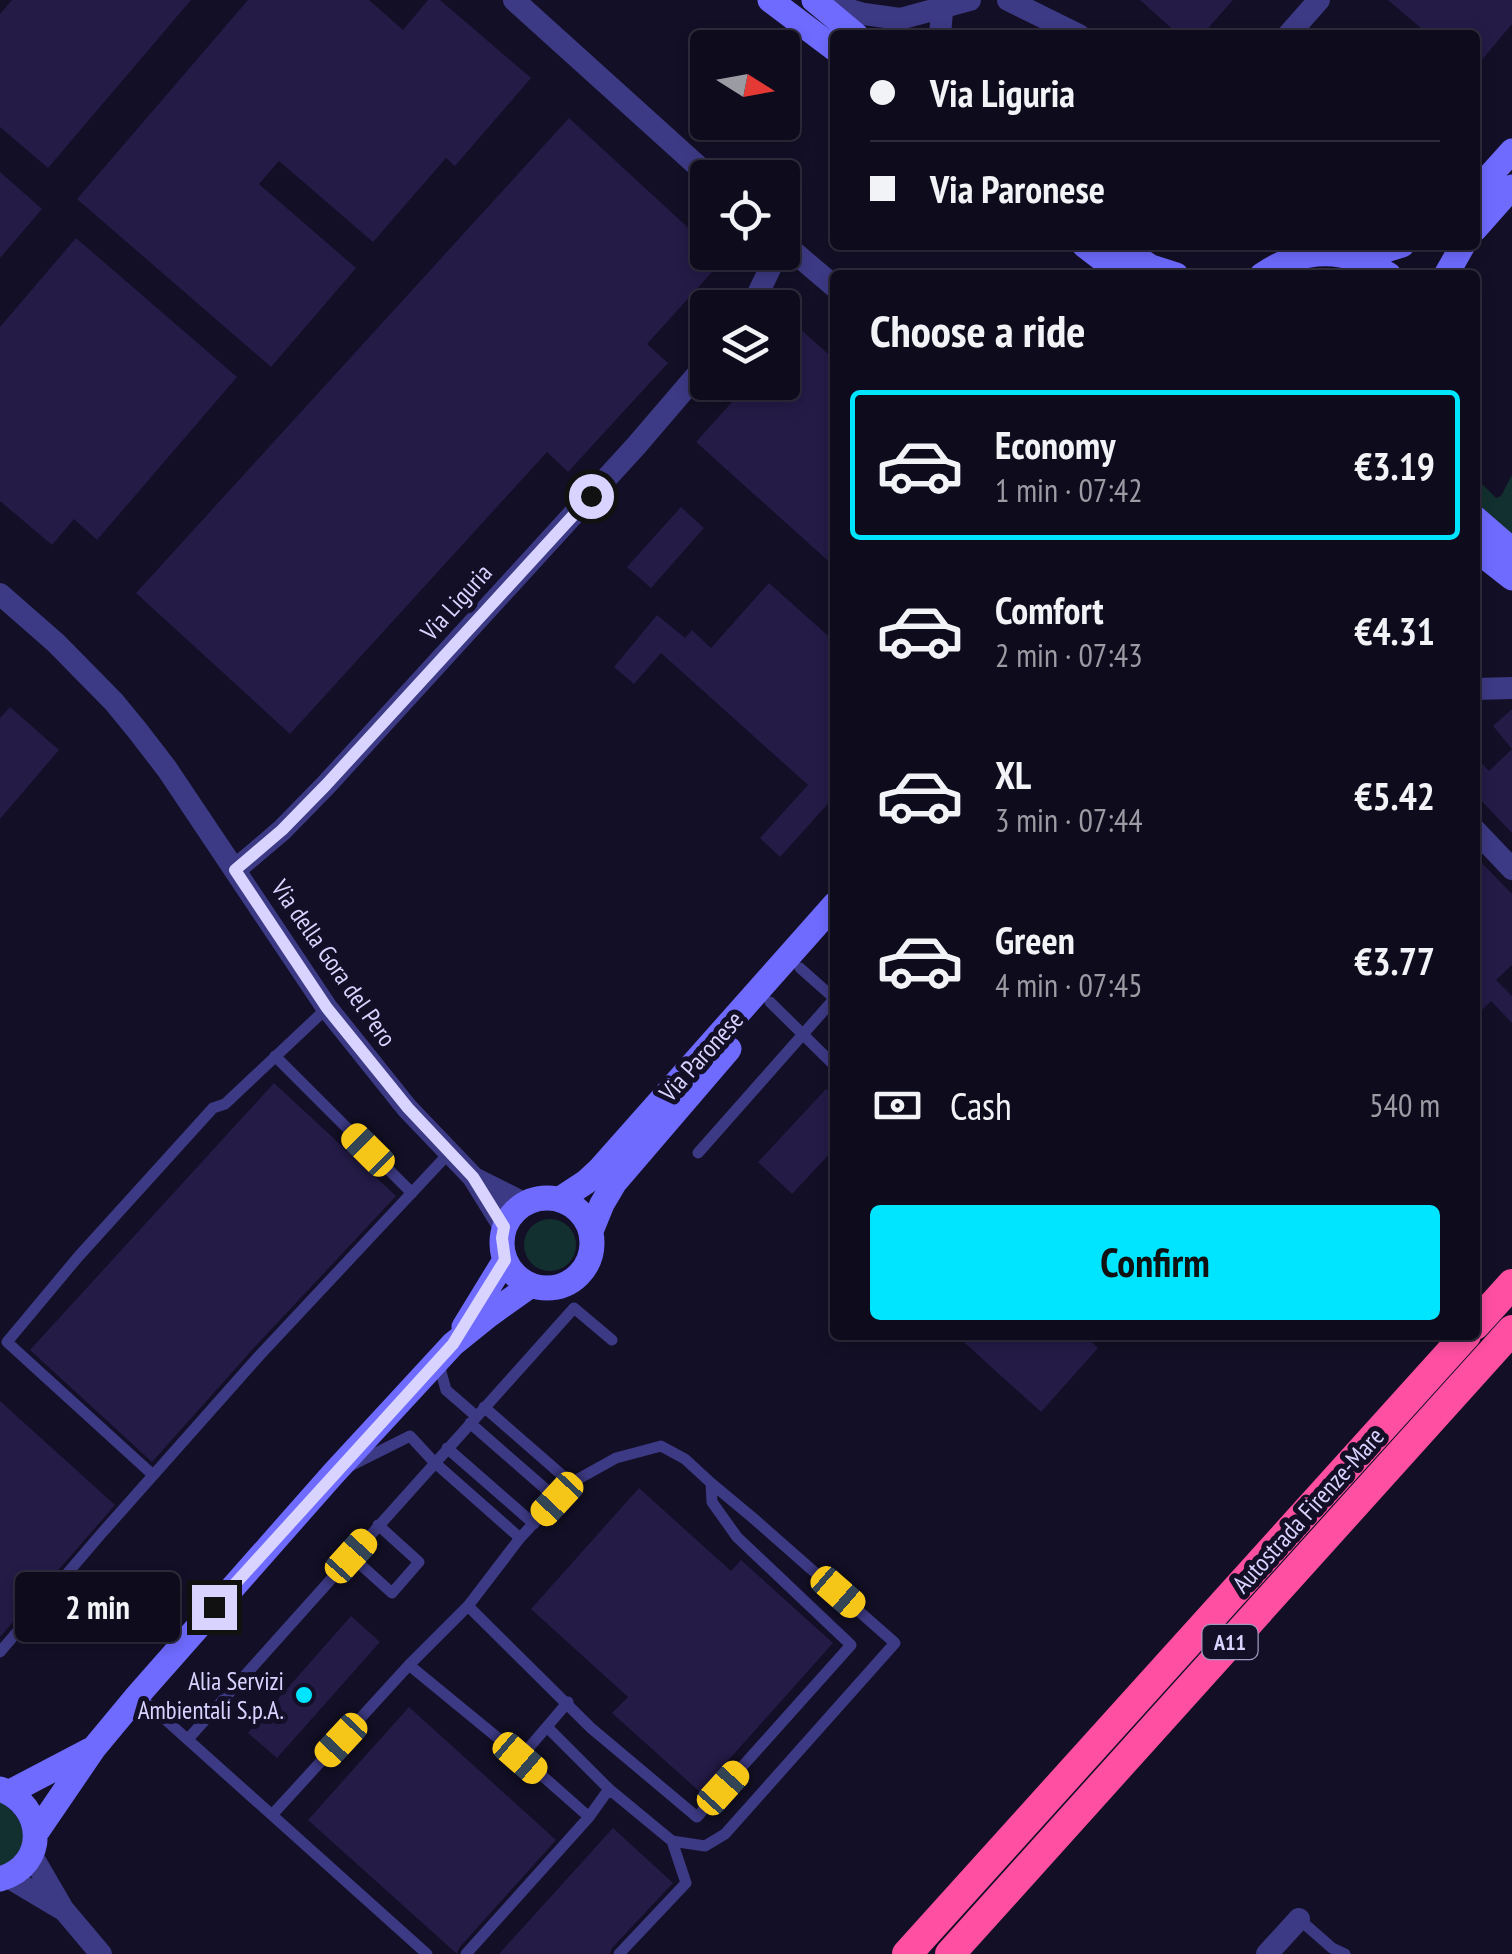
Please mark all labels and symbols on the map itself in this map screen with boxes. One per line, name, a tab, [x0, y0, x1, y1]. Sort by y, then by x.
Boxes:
north arrow	[690, 30, 800, 140]
route start	[569, 474, 614, 519]
street label: Via Liguria	[413, 557, 499, 648]
street label: Via della Gora del Pero	[264, 873, 403, 1053]
street label: Via Paronese	[651, 1004, 750, 1109]
car	[336, 1118, 400, 1182]
street label: Autostrada Firenze-Mare	[1225, 1421, 1391, 1599]
car	[526, 1467, 588, 1531]
car	[320, 1524, 382, 1588]
car	[806, 1561, 870, 1623]
callout: 2 min	[14, 1572, 179, 1642]
route end	[192, 1585, 237, 1630]
road number: A11	[1202, 1625, 1258, 1659]
place label: Alia Servizi Ambientali S.p.A.	[138, 1665, 284, 1726]
marker: Alia Servizi Ambientali S.p.A.	[293, 1684, 315, 1706]
car	[310, 1708, 372, 1772]
car	[488, 1727, 552, 1789]
car	[692, 1756, 754, 1820]

